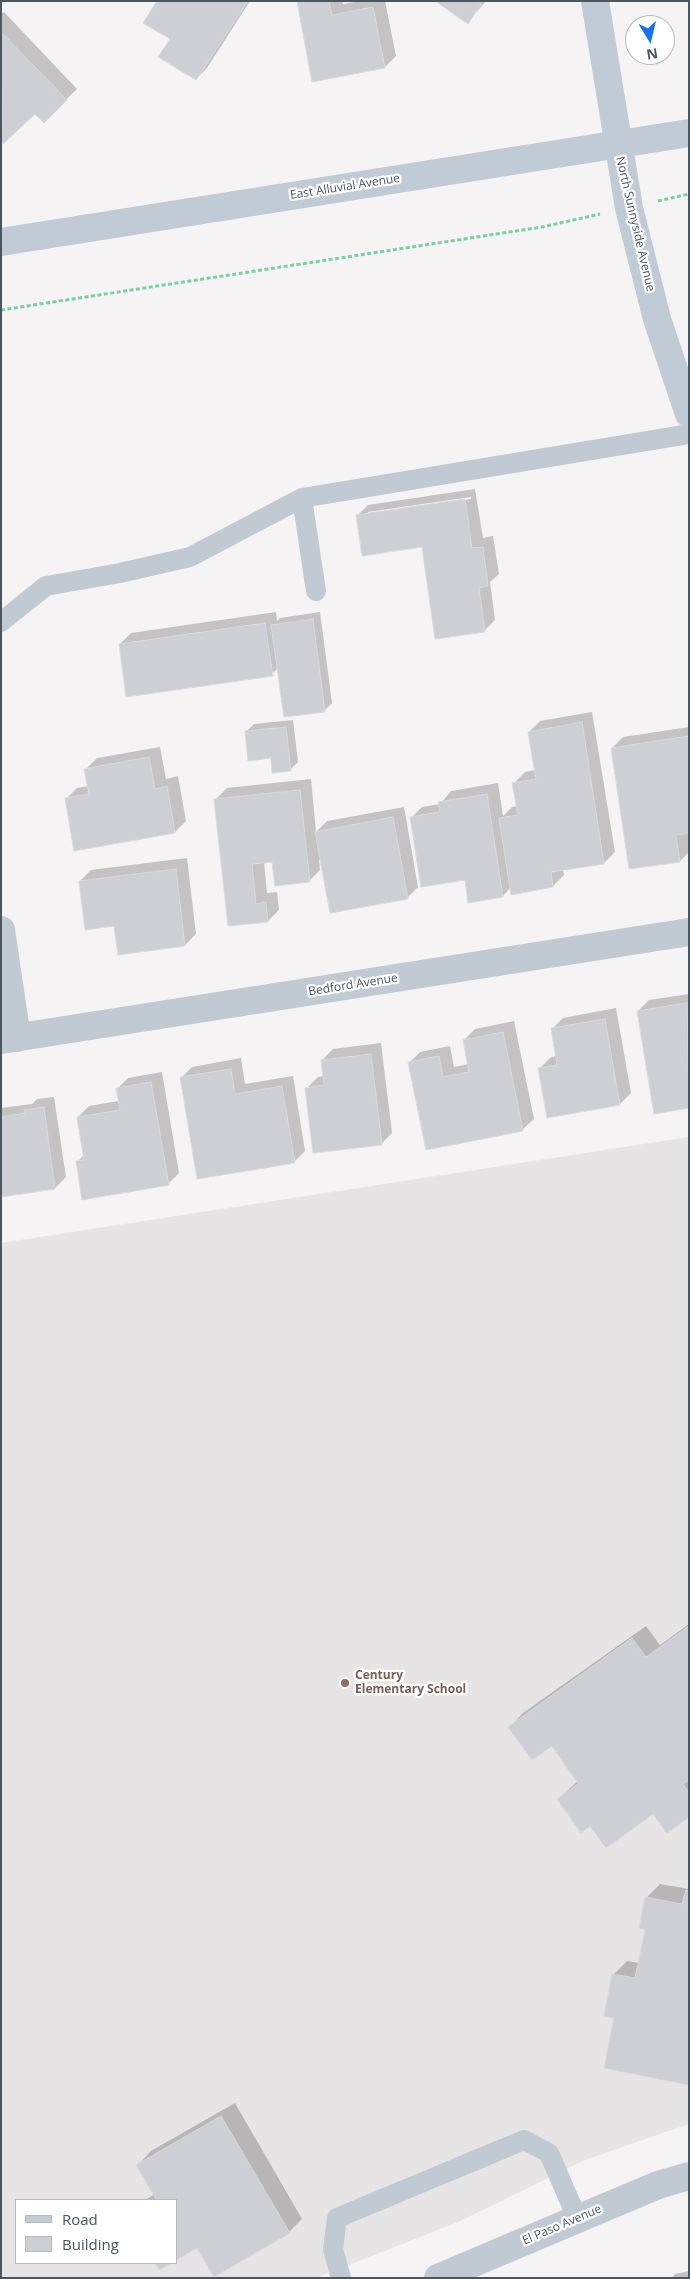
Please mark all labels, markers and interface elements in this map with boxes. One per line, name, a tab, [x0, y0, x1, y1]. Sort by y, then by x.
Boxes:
north arrow	[625, 15, 675, 65]
text: N	[645, 44, 659, 65]
street label: North Sunnyside Avenue	[612, 155, 658, 293]
street label: East Alluvial Avenue	[289, 171, 401, 203]
street label: Bedford Avenue	[307, 971, 399, 999]
place label: Century Elementary School	[355, 1669, 466, 1697]
marker: Century Elementary School	[339, 1677, 351, 1689]
legend	[15, 2199, 178, 2264]
street label: El Paso Avenue	[520, 2202, 604, 2248]
text: Road	[62, 2209, 98, 2229]
text: Building	[62, 2234, 119, 2254]

